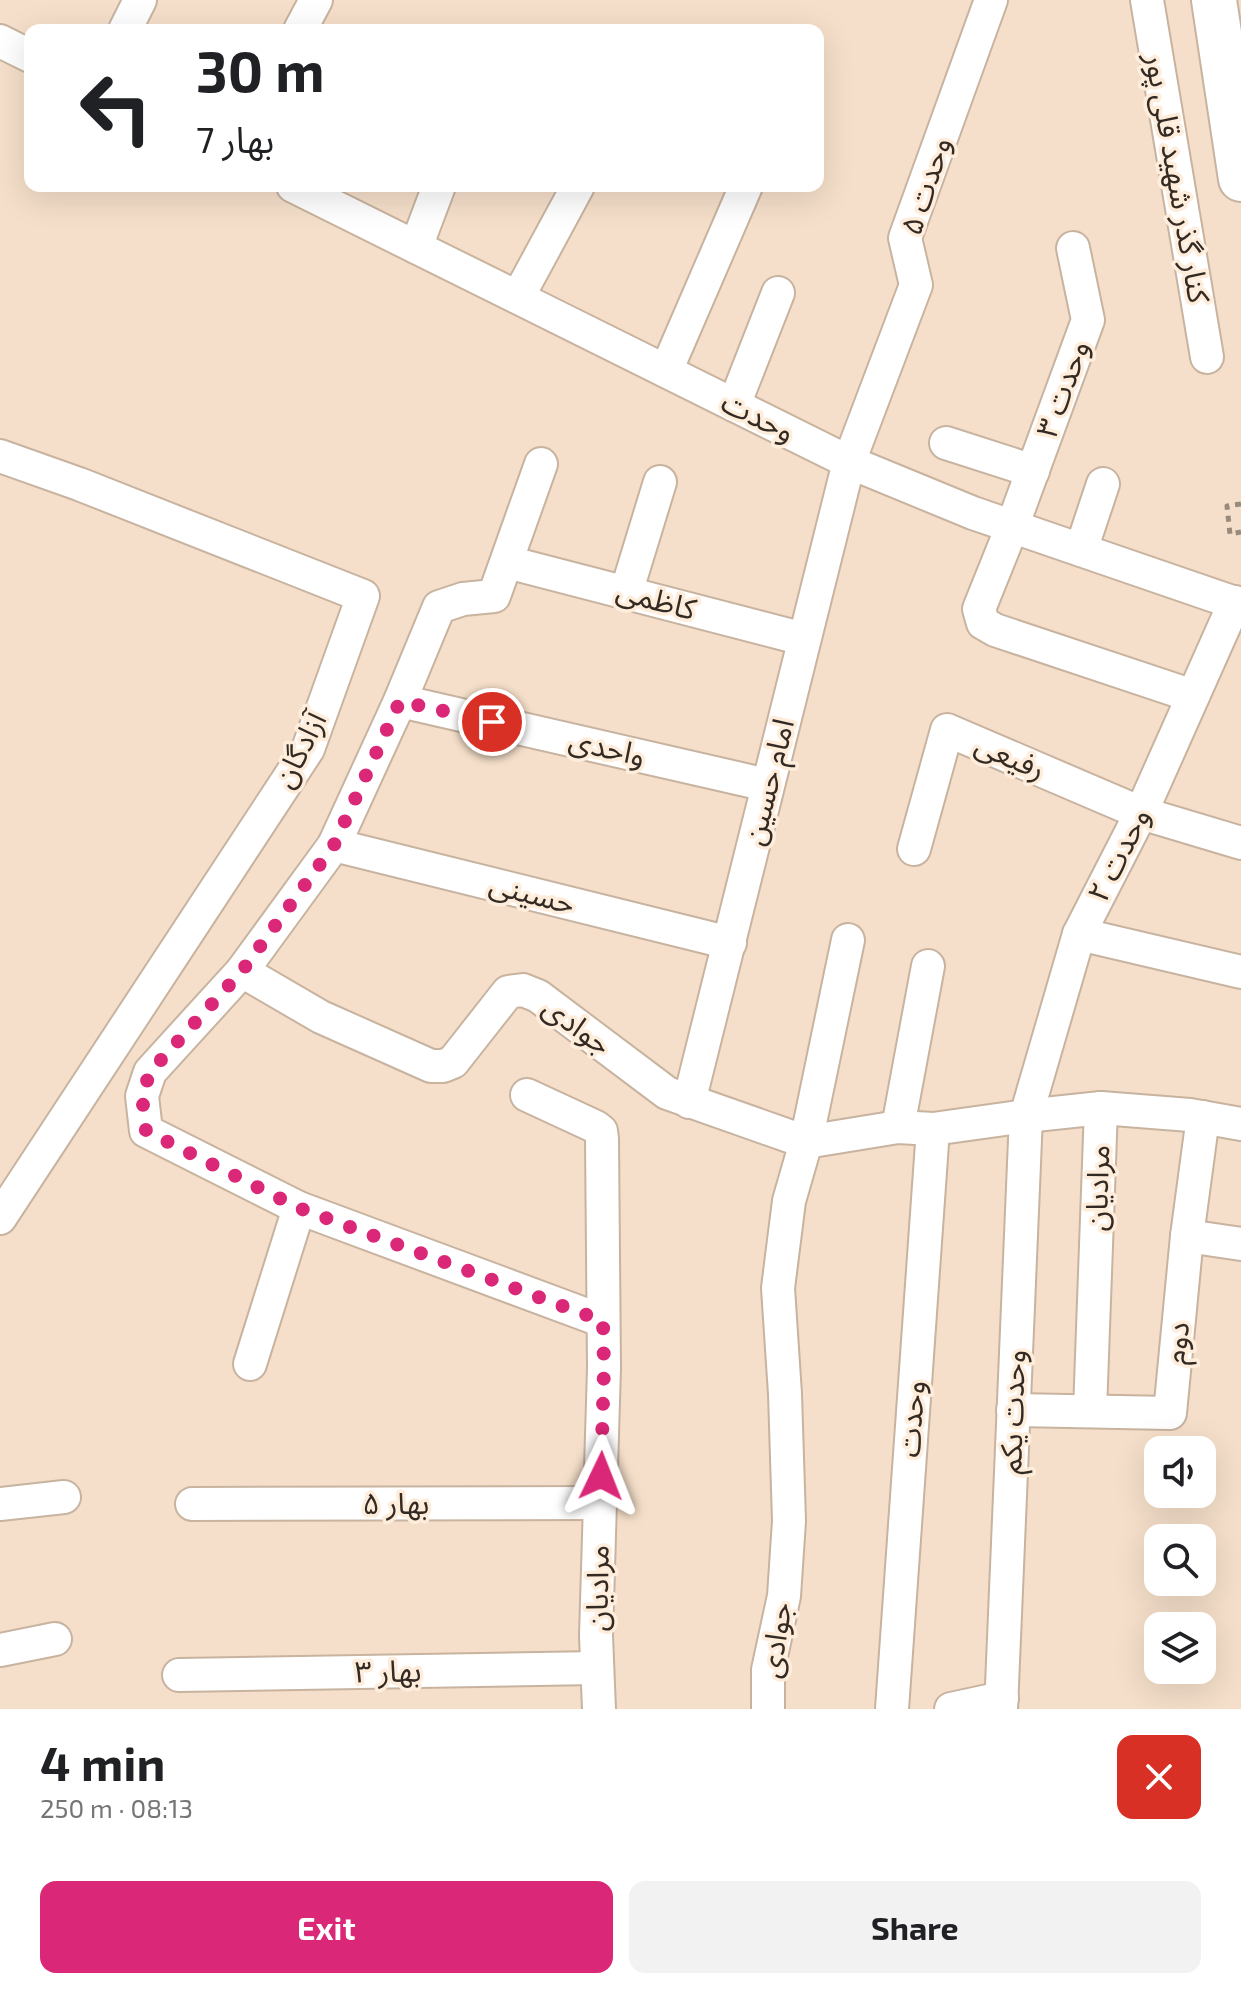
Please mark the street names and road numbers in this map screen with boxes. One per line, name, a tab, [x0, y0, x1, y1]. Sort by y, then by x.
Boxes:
street label: کنار گذر شهید قلی پور	[1136, 49, 1219, 307]
street label: وحدت ۵	[891, 132, 958, 239]
street label: وحدت ۳	[1027, 335, 1096, 442]
street label: وحدت	[716, 382, 801, 449]
street label: کاظمی	[613, 570, 701, 627]
street label: آزادگان	[264, 704, 334, 794]
street label: امام حسین	[734, 715, 806, 850]
street label: واحدی	[566, 720, 649, 773]
street label: رفیعی	[970, 724, 1051, 787]
street label: وحدت ۲	[1078, 801, 1157, 908]
street label: حسینی	[486, 864, 579, 921]
street label: جوادی	[536, 987, 620, 1062]
street label: مرادیان	[1077, 1144, 1117, 1232]
street label: دوم	[1155, 1320, 1201, 1366]
street label: وحدت یکم	[991, 1349, 1038, 1475]
street label: وحدت	[889, 1379, 932, 1459]
street label: بهار ۵	[363, 1484, 429, 1521]
street label: مرادیان	[577, 1544, 616, 1632]
street label: جوادی	[750, 1599, 799, 1680]
street label: بهار ۳	[354, 1651, 422, 1690]

